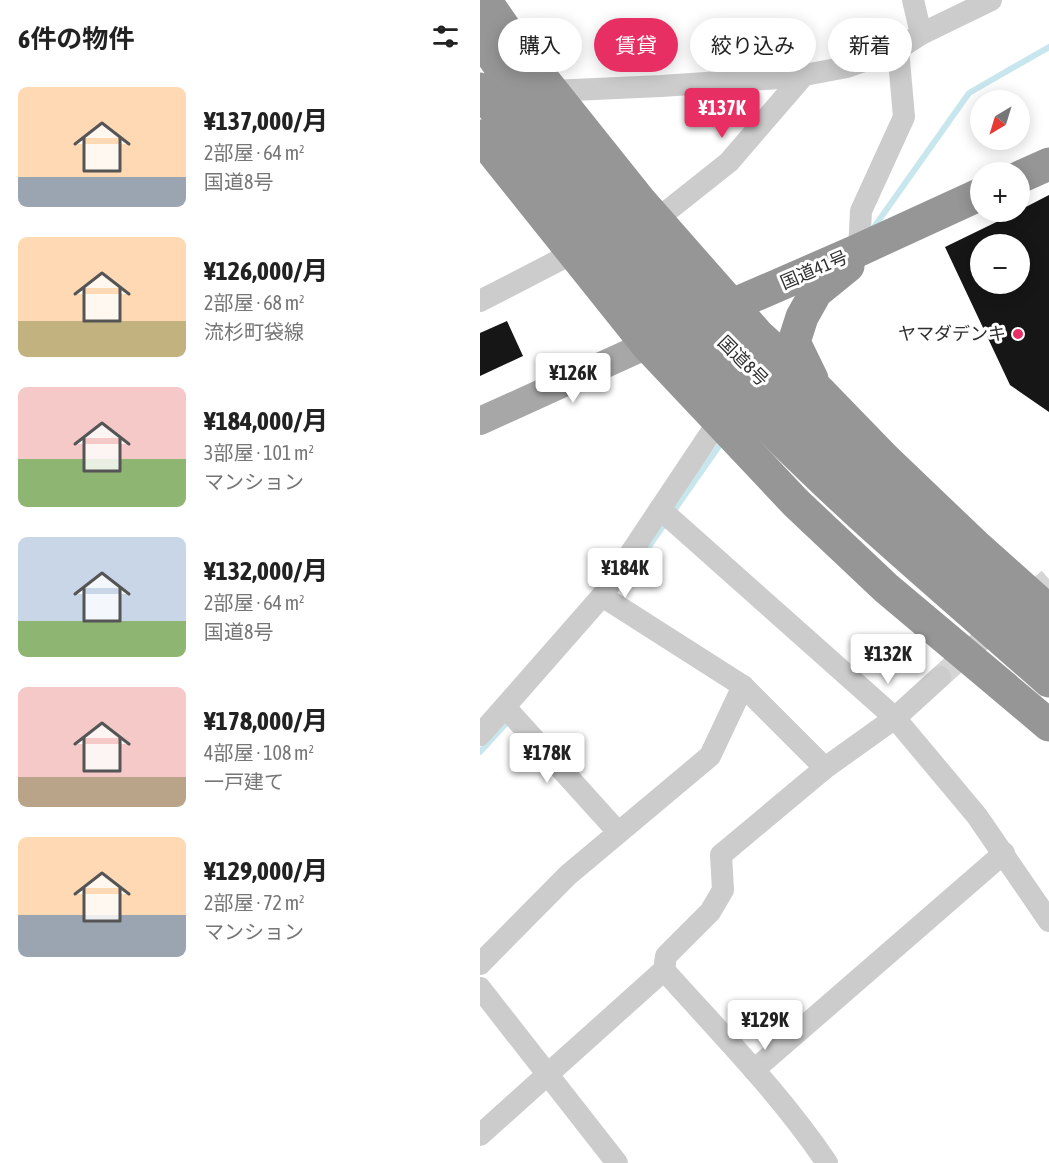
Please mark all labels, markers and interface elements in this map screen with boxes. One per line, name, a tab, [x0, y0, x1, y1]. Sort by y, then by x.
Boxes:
chip: 購入	[498, 18, 582, 72]
chip: 賃貸	[594, 18, 678, 72]
chip: 絞り込み	[690, 18, 816, 72]
chip: 新着	[828, 18, 912, 72]
icon: filters	[429, 20, 462, 53]
text: 6件の物件	[18, 24, 134, 54]
pin: ¥137K	[680, 88, 764, 139]
north arrow	[970, 90, 1030, 150]
map controls	[970, 90, 1030, 294]
text: ¥137K	[699, 96, 745, 119]
text: ¥137,000/月	[204, 106, 328, 136]
icon: home	[66, 111, 138, 183]
text: 2部屋 · 64 m²	[204, 141, 305, 164]
button: +	[970, 162, 1030, 222]
text: 国道8号	[204, 170, 273, 193]
button: −	[970, 234, 1030, 294]
street label: 国道41号	[777, 246, 851, 293]
text: ¥126,000/月	[204, 256, 328, 286]
icon: home	[66, 261, 138, 333]
text: 2部屋 · 68 m²	[204, 291, 305, 314]
text: 流杉町袋線	[204, 320, 304, 343]
place label: ヤマダデンキ	[898, 323, 1006, 344]
marker: ヤマダデンキ	[1011, 327, 1025, 341]
street label: 国道8号	[714, 331, 773, 390]
pin: ¥126K	[531, 353, 615, 404]
text: ¥126K	[550, 361, 596, 384]
text: ¥184,000/月	[204, 406, 328, 436]
icon: home	[66, 411, 138, 483]
text: 3部屋 · 101 m²	[204, 441, 314, 464]
text: マンション	[204, 470, 304, 493]
pin: ¥184K	[583, 548, 667, 599]
text: ¥132,000/月	[204, 556, 328, 586]
text: ¥184K	[602, 556, 648, 579]
icon: home	[66, 561, 138, 633]
text: 2部屋 · 64 m²	[204, 591, 305, 614]
text: 国道8号	[204, 620, 273, 643]
pin: ¥132K	[846, 634, 930, 685]
text: ¥132K	[865, 642, 911, 665]
text: ¥178,000/月	[204, 706, 328, 736]
icon: home	[66, 711, 138, 783]
pin: ¥178K	[505, 733, 589, 784]
text: 4部屋 · 108 m²	[204, 741, 314, 764]
text: ¥178K	[524, 741, 570, 764]
text: 一戸建て	[204, 770, 284, 793]
text: ¥129,000/月	[204, 856, 328, 886]
icon: home	[66, 861, 138, 933]
text: 2部屋 · 72 m²	[204, 891, 305, 914]
text: マンション	[204, 920, 304, 943]
pin: ¥129K	[723, 1000, 807, 1051]
text: ¥129K	[742, 1008, 788, 1031]

